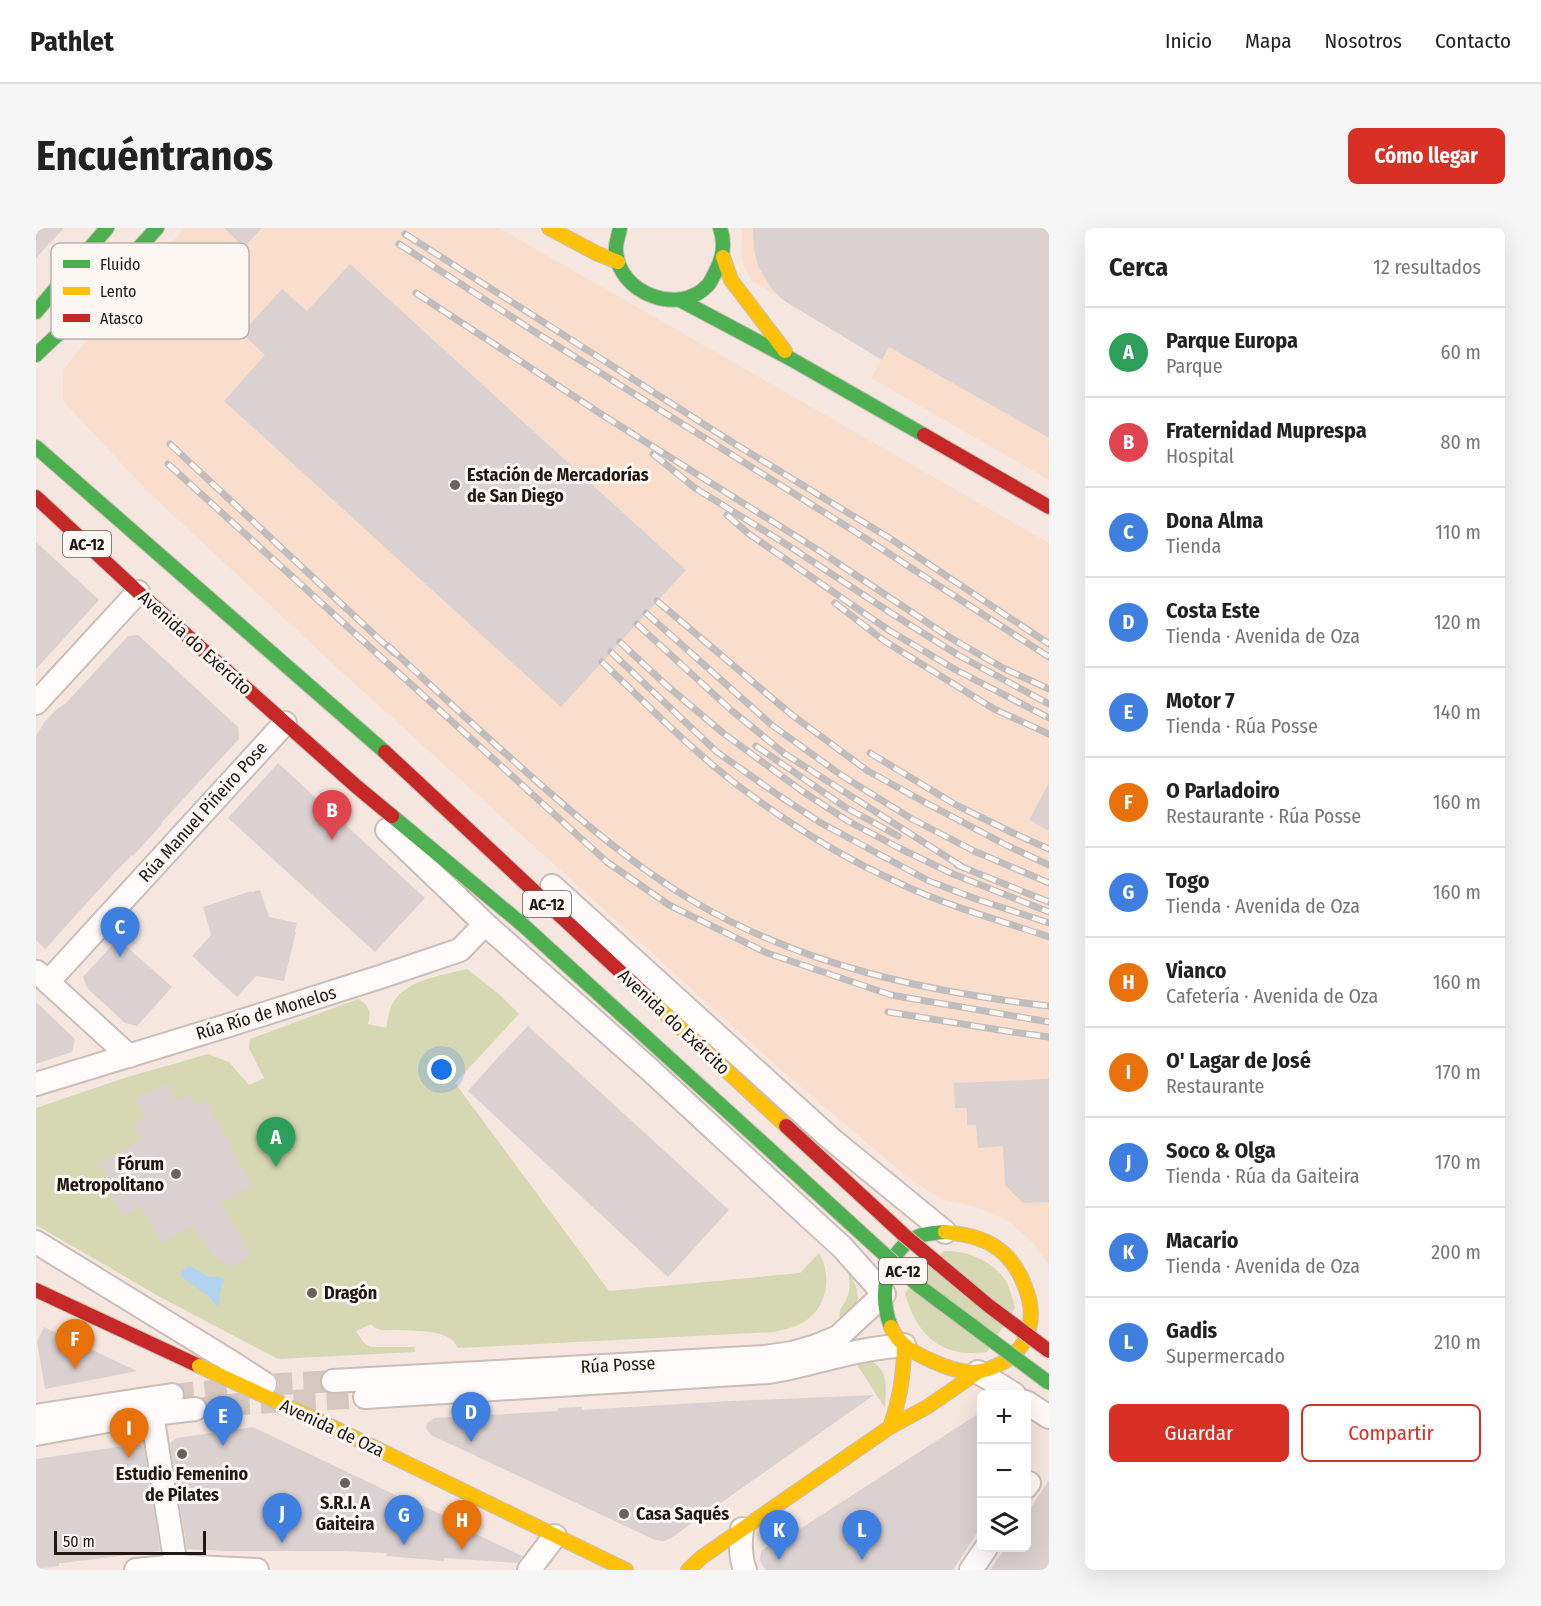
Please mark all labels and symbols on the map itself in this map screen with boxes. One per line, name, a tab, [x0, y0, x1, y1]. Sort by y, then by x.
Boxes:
legend	[51, 243, 249, 339]
text: Fluido	[100, 255, 140, 274]
text: Lento	[100, 282, 136, 301]
text: Atasco	[100, 309, 143, 328]
place label: Estación de Mercadorías de San Diego	[467, 464, 649, 507]
marker: Estación de Mercadorías de San Diego	[448, 478, 462, 492]
road number: AC-12	[63, 531, 111, 557]
street label: Avenida do Exército	[134, 586, 256, 700]
street label: Rúa Manuel Piñeiro Pose	[134, 737, 272, 887]
pin: B	[312, 790, 352, 840]
road number: AC-12	[523, 891, 571, 917]
pin: C	[100, 908, 140, 957]
street label: Avenida do Exército	[614, 965, 734, 1079]
street label: Rúa Río de Monelos	[193, 981, 339, 1045]
your location	[427, 1055, 456, 1084]
pin: A	[256, 1118, 296, 1167]
place label: Fórum Metropolitano	[57, 1153, 164, 1196]
marker: Fórum Metropolitano	[169, 1167, 183, 1181]
road number: AC-12	[879, 1258, 927, 1284]
place label: Dragón	[324, 1282, 377, 1304]
marker: Dragón	[305, 1286, 319, 1300]
pin: F	[56, 1320, 94, 1369]
street label: Rúa Posse	[580, 1352, 656, 1378]
pin: D	[452, 1392, 490, 1442]
street label: Avenida de Oza	[276, 1394, 388, 1462]
pin: E	[204, 1396, 243, 1446]
pin: I	[110, 1408, 148, 1458]
marker: Estudio Femenino de Pilates	[175, 1447, 189, 1461]
place label: Estudio Femenino de Pilates	[116, 1463, 249, 1506]
marker: S.R.I. A Gaiteira	[338, 1476, 352, 1490]
place label: S.R.I. A Gaiteira	[315, 1492, 375, 1535]
pin: J	[262, 1494, 302, 1543]
pin: G	[384, 1496, 424, 1545]
pin: H	[442, 1500, 482, 1550]
place label: Casa Saqués	[636, 1503, 729, 1525]
marker: Casa Saqués	[617, 1507, 631, 1521]
pin: K	[760, 1510, 798, 1560]
pin: L	[842, 1510, 882, 1560]
scale bar	[54, 1528, 206, 1556]

